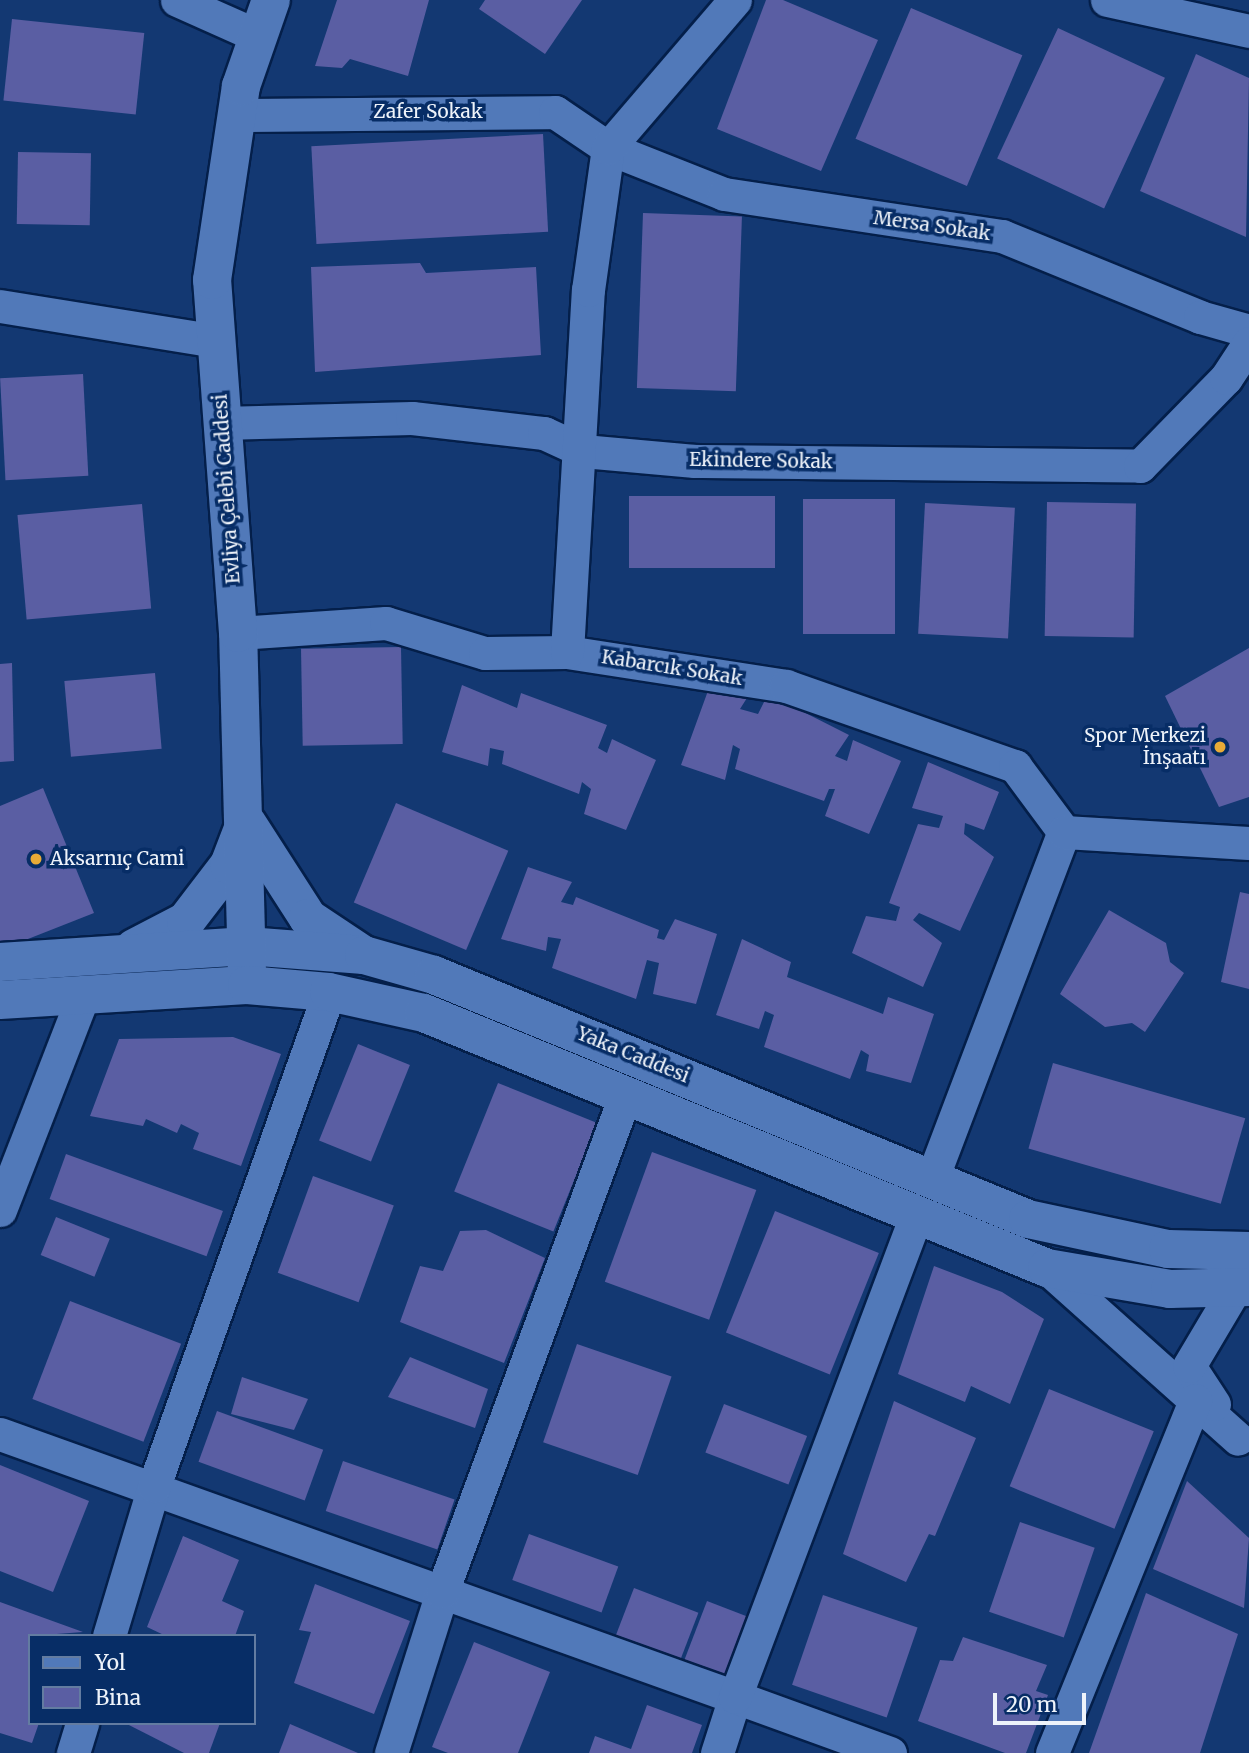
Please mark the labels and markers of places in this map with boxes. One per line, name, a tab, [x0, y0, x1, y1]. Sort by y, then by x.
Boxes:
place label: Spor Merkezi İnşaatı	[1084, 725, 1206, 769]
marker: Spor Merkezi İnşaatı	[1212, 739, 1228, 755]
place label: Aksarnıç Cami	[50, 848, 184, 870]
marker: Aksarnıç Cami	[28, 851, 44, 867]

